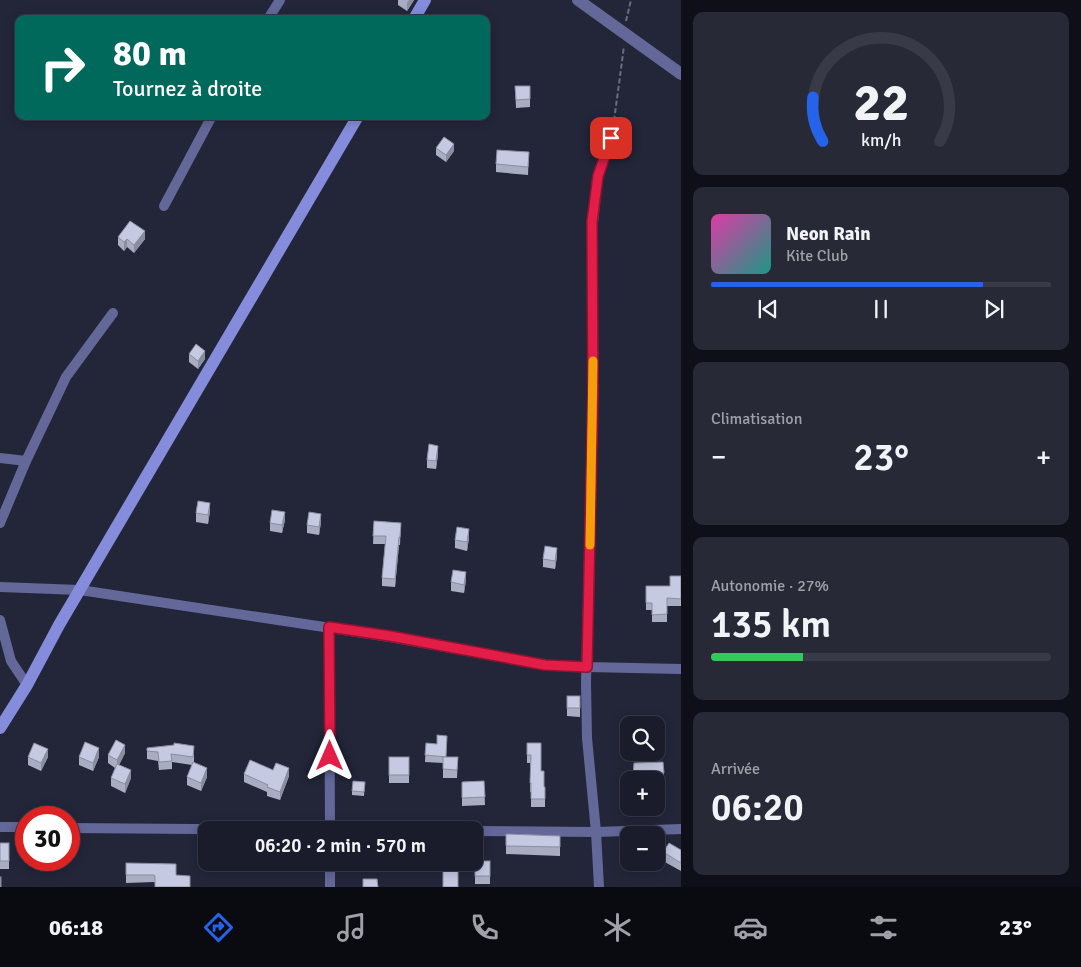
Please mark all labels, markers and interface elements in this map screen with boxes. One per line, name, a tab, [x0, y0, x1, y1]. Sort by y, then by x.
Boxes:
text: 80 m	[113, 32, 187, 75]
icon: right	[30, 35, 95, 100]
text: 22	[853, 71, 909, 135]
text: Tournez à droite	[113, 75, 262, 102]
pin	[590, 117, 632, 159]
icon: arrive	[597, 124, 625, 152]
text: km/h	[861, 129, 901, 151]
text: Neon Rain	[786, 222, 871, 246]
text: Kite Club	[786, 246, 848, 266]
icon: previous	[754, 295, 782, 323]
icon: pause	[867, 295, 895, 323]
icon: next	[980, 295, 1008, 323]
text: Climatisation	[711, 409, 802, 429]
text: 23°	[853, 434, 909, 481]
text: −	[711, 440, 726, 474]
text: +	[1036, 440, 1051, 474]
text: Autonomie · 27%	[711, 576, 829, 596]
text: 135 km	[711, 601, 831, 648]
map controls	[620, 716, 665, 871]
button: search	[620, 716, 665, 761]
position arrow	[303, 729, 355, 781]
text: Arrivée	[711, 759, 760, 779]
button: +	[620, 771, 665, 816]
text: 06:20	[711, 784, 804, 831]
speed limit sign: 30	[15, 806, 80, 871]
button: −	[620, 826, 665, 871]
text: 06:20 · 2 min · 570 m	[255, 834, 426, 858]
icon: directions	[201, 910, 236, 945]
icon: music	[334, 910, 369, 945]
icon: phone	[467, 910, 502, 945]
icon: climate	[600, 910, 635, 945]
icon: car	[733, 910, 768, 945]
icon: filters	[866, 910, 901, 945]
text: 06:18	[49, 914, 103, 941]
text: 23°	[999, 914, 1032, 941]

